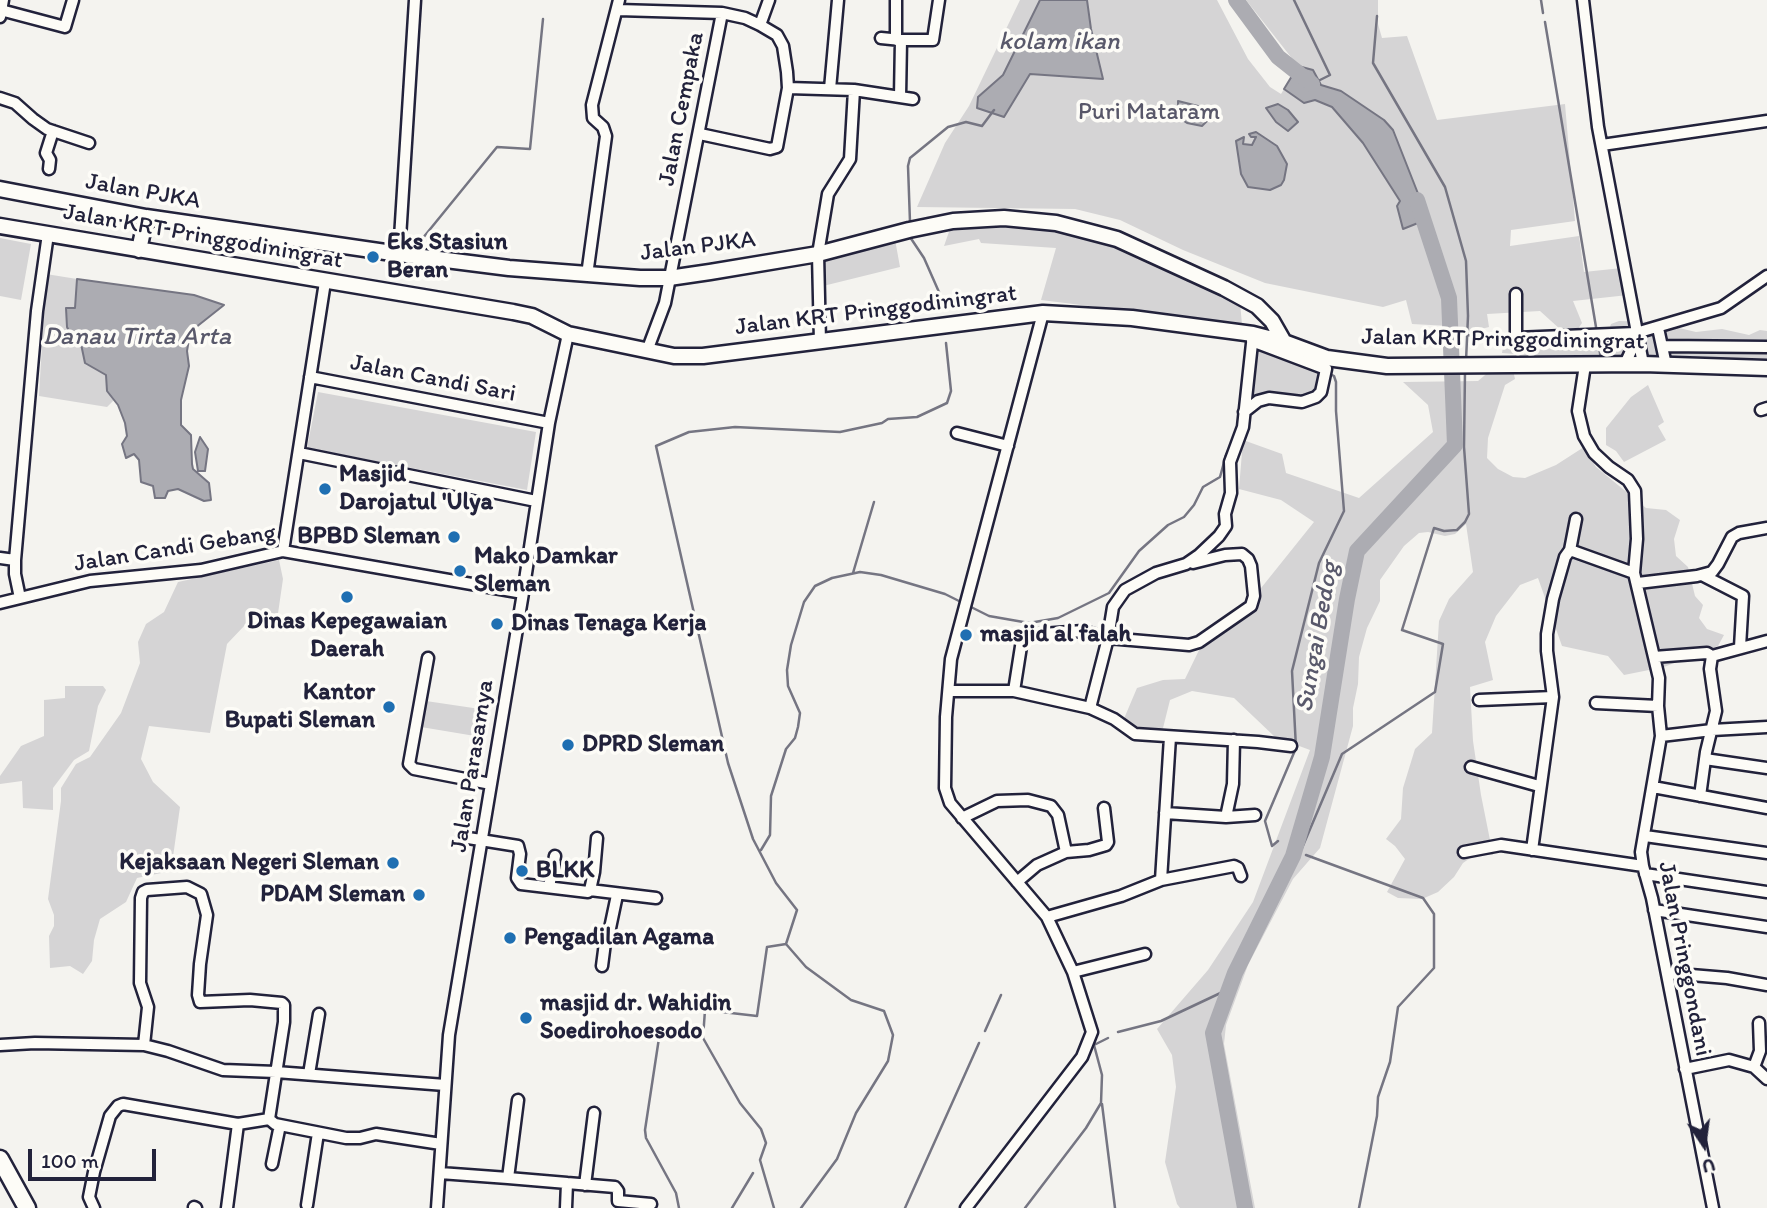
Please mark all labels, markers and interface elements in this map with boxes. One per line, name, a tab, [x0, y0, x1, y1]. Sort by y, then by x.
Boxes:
water label: kolam ikan	[998, 26, 1120, 58]
street label: Jalan Cempaka	[653, 30, 711, 188]
park label: Puri Mataram	[1078, 99, 1220, 127]
street label: Jalan PJKA	[83, 168, 203, 216]
street label: Jalan KRT Pringgodiningrat	[61, 198, 345, 276]
street label: Jalan PJKA	[639, 226, 757, 268]
place label: Eks Stasiun Beran	[387, 229, 508, 285]
marker: Eks Stasiun Beran	[365, 249, 381, 265]
street label: Jalan KRT Pringgodiningrat	[734, 279, 1018, 343]
water label: Danau Tirta Arta	[43, 321, 231, 353]
street label: Jalan KRT Pringgodiningrat	[1361, 323, 1645, 357]
street label: Jalan Candi Sari	[348, 349, 518, 409]
place label: Masjid Darojatul 'Ulya	[339, 461, 493, 517]
marker: Masjid Darojatul 'Ulya	[317, 481, 333, 497]
street label: Jalan Candi Gebang	[72, 519, 278, 579]
place label: BPBD Sleman	[297, 523, 440, 551]
marker: BPBD Sleman	[446, 529, 462, 545]
place label: Mako Damkar Sleman	[474, 543, 618, 599]
water label: Sungai Bedog	[1289, 559, 1347, 715]
marker: Mako Damkar Sleman	[452, 563, 468, 579]
marker: Dinas Kepegawaian Daerah	[339, 589, 355, 605]
place label: Dinas Kepegawaian Daerah	[247, 608, 447, 664]
place label: Dinas Tenaga Kerja	[511, 610, 706, 638]
marker: Dinas Tenaga Kerja	[489, 616, 505, 632]
place label: masjid al falah	[980, 621, 1131, 649]
marker: masjid al falah	[958, 627, 974, 643]
street label: Jalan Parasamya	[445, 678, 501, 854]
place label: Kantor Bupati Sleman	[225, 679, 375, 735]
marker: Kantor Bupati Sleman	[381, 699, 397, 715]
place label: DPRD Sleman	[582, 731, 724, 759]
marker: DPRD Sleman	[560, 737, 576, 753]
place label: Kejaksaan Negeri Sleman	[119, 849, 379, 877]
marker: Kejaksaan Negeri Sleman	[385, 855, 401, 871]
place label: BLKK	[536, 857, 594, 885]
street label: Jalan Pringgondani	[1651, 859, 1717, 1059]
marker: BLKK	[514, 863, 530, 879]
place label: PDAM Sleman	[260, 881, 405, 909]
marker: PDAM Sleman	[411, 887, 427, 903]
place label: Pengadilan Agama	[524, 924, 714, 952]
marker: Pengadilan Agama	[502, 930, 518, 946]
place label: masjid dr. Wahidin Soedirohoesodo	[540, 990, 731, 1046]
marker: masjid dr. Wahidin Soedirohoesodo	[518, 1010, 534, 1026]
north arrow	[1669, 1110, 1739, 1180]
scale bar	[32, 1134, 159, 1178]
text: 100 m	[41, 1148, 99, 1173]
text: U	[1700, 1153, 1718, 1179]

